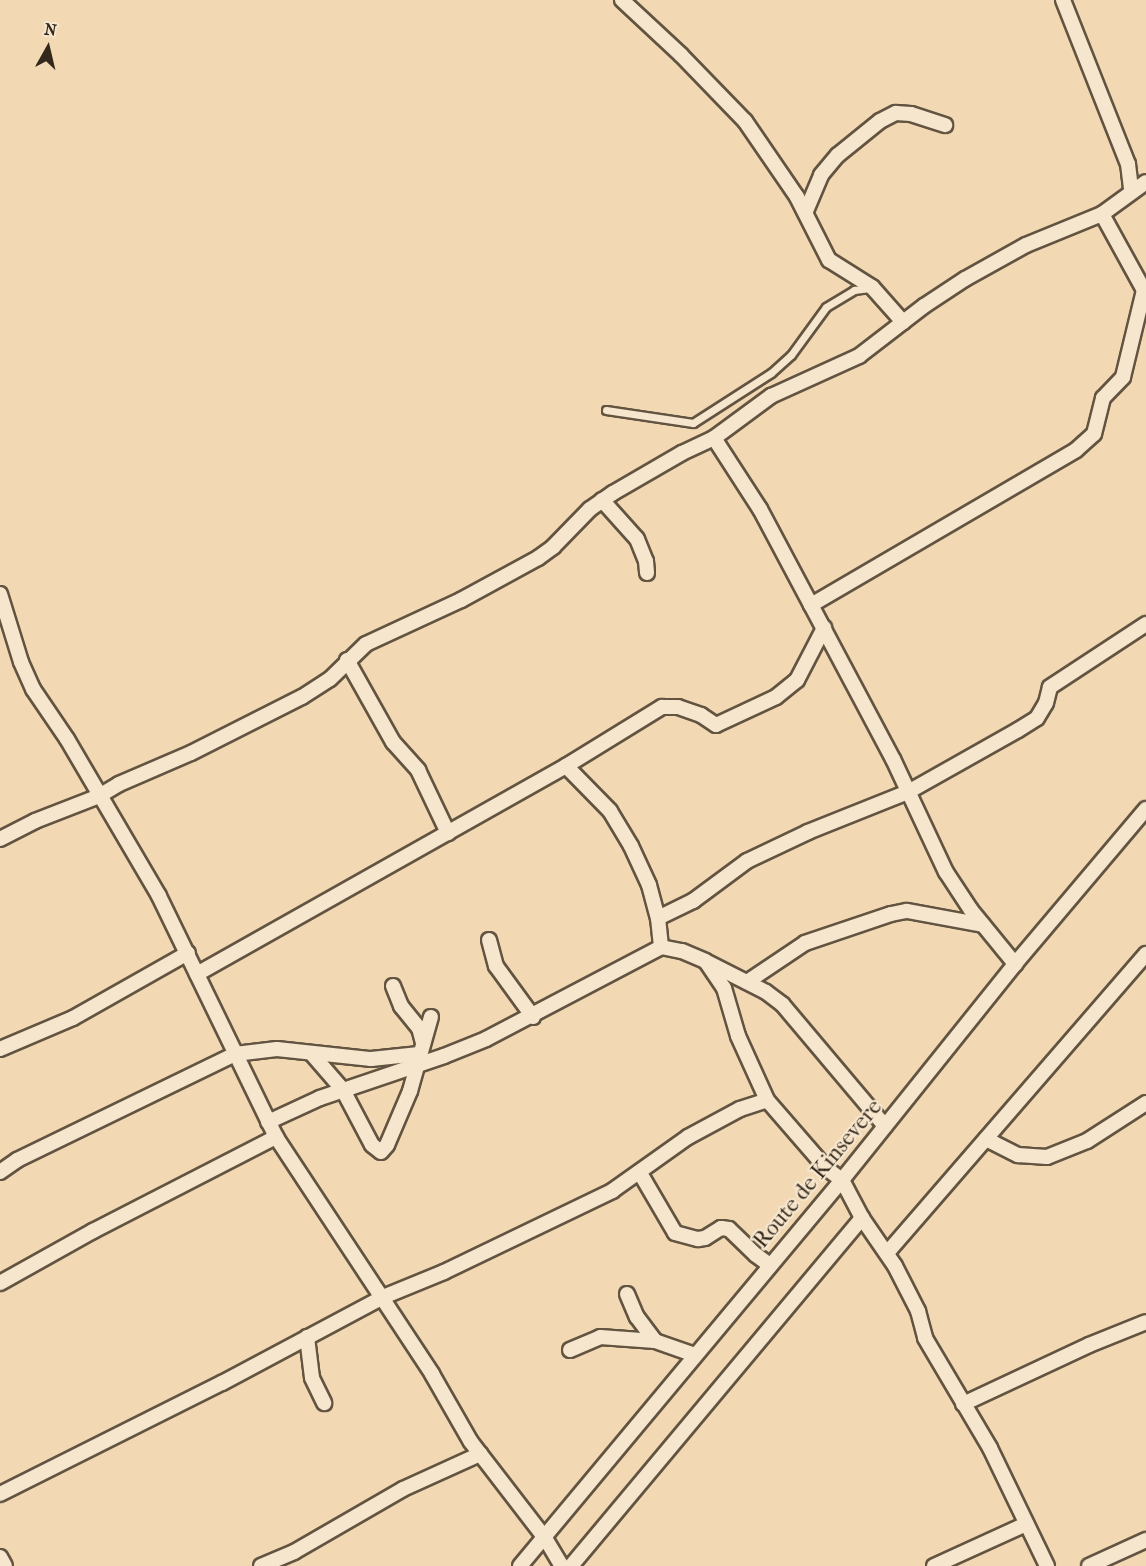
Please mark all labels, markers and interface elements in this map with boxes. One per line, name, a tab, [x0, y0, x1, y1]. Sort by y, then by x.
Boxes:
north arrow	[18, 18, 78, 78]
text: N	[43, 19, 58, 40]
street label: Route de Kinsevere	[748, 1094, 888, 1254]

